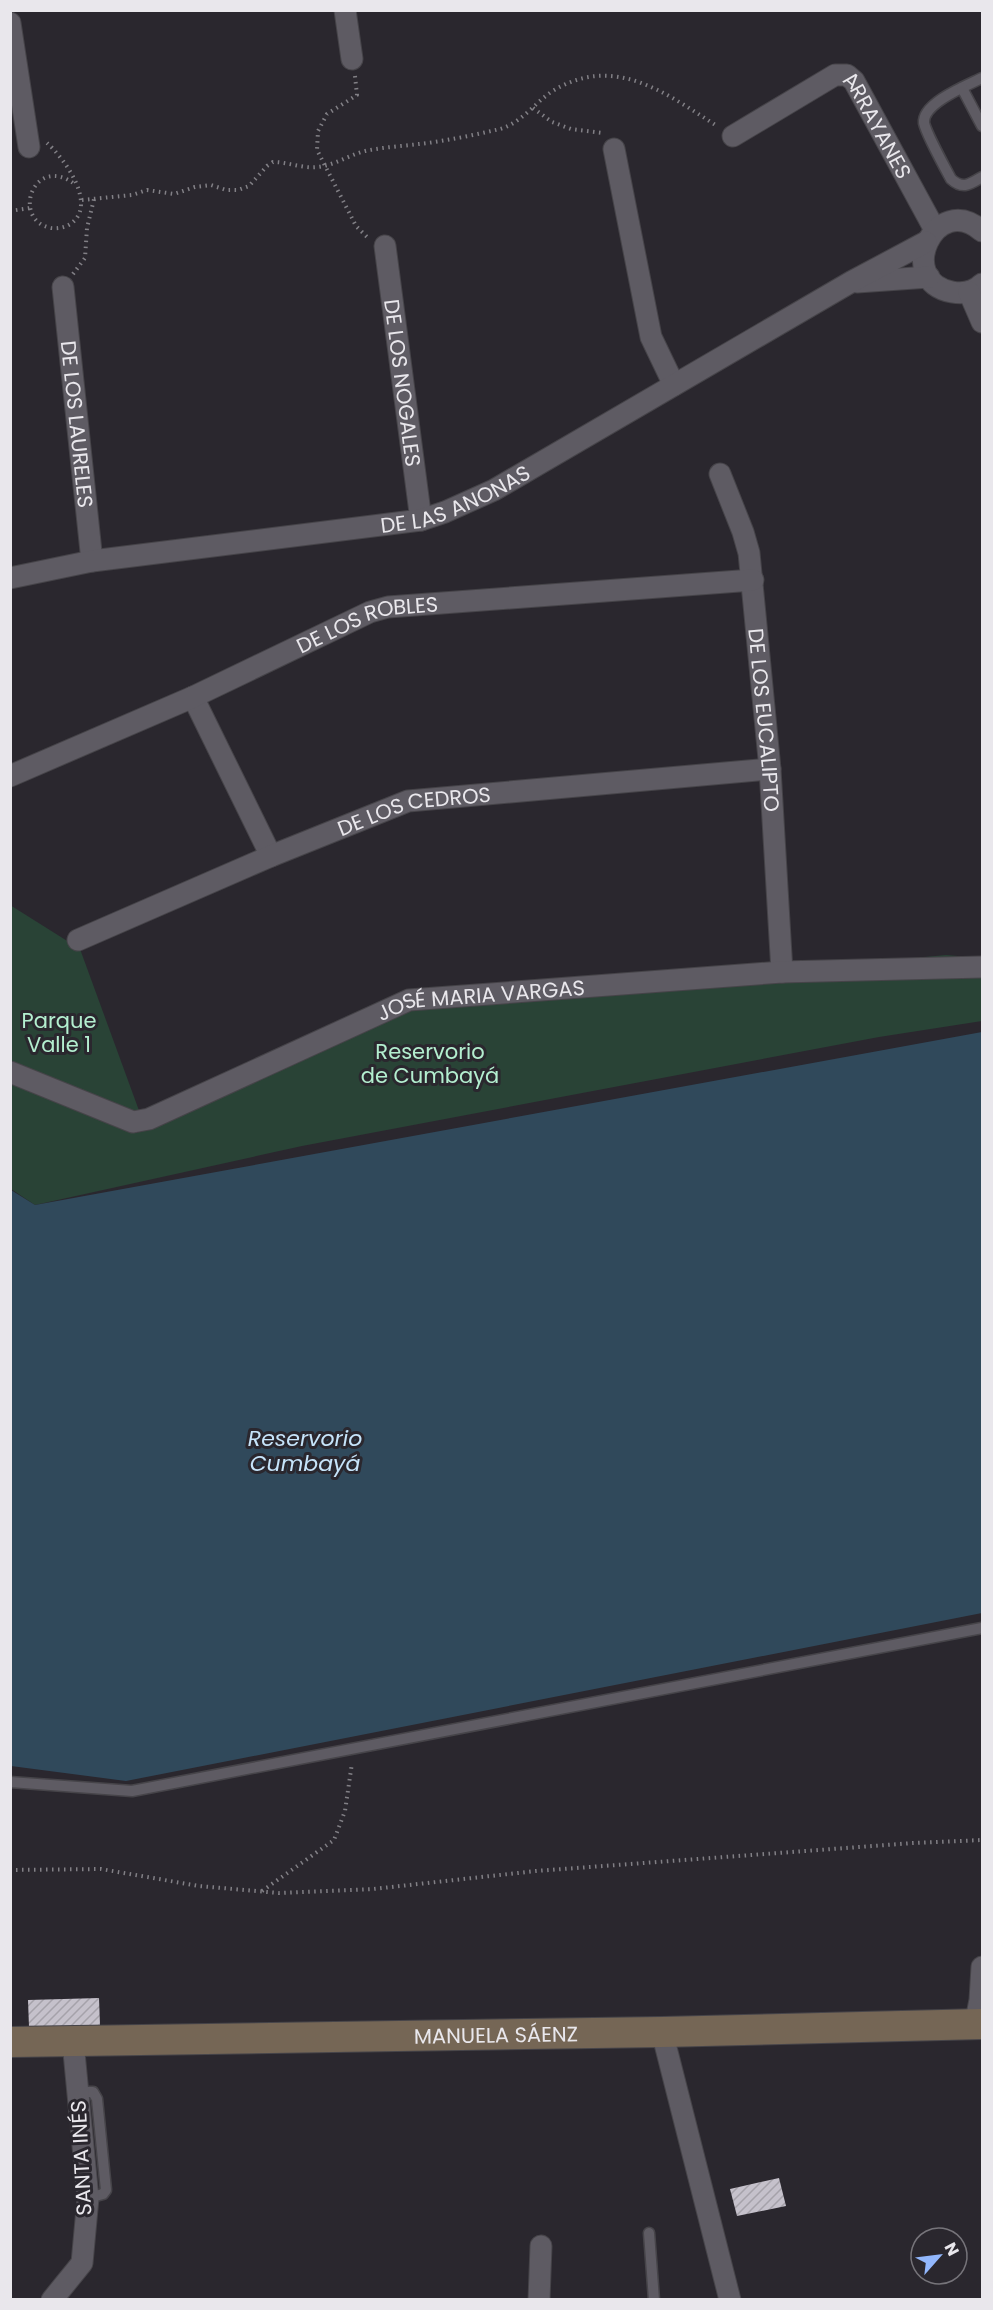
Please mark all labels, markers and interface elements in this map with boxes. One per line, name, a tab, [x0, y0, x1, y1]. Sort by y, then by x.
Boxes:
street label: ARRAYANES	[838, 64, 919, 184]
street label: DE LOS NOGALES	[378, 297, 428, 468]
street label: DE LOS LAURELES	[54, 339, 101, 509]
street label: DE LAS ANONAS	[379, 458, 535, 539]
street label: DE LOS ROBLES	[291, 589, 439, 660]
street label: DE LOS EUCALIPTO	[742, 627, 787, 813]
street label: DE LOS CEDROS	[333, 779, 492, 842]
street label: JOSÉ MARIA VARGAS	[372, 972, 586, 1027]
park label: Parque Valle 1	[22, 1006, 96, 1059]
park label: Reservorio de Cumbayá	[361, 1037, 499, 1090]
water label: Reservorio Cumbayá	[248, 1423, 362, 1479]
street label: MANUELA SÁENZ	[414, 2019, 578, 2050]
street label: SANTA INÉS	[63, 2100, 99, 2216]
north arrow	[909, 2226, 969, 2286]
text: N	[939, 2238, 965, 2260]

